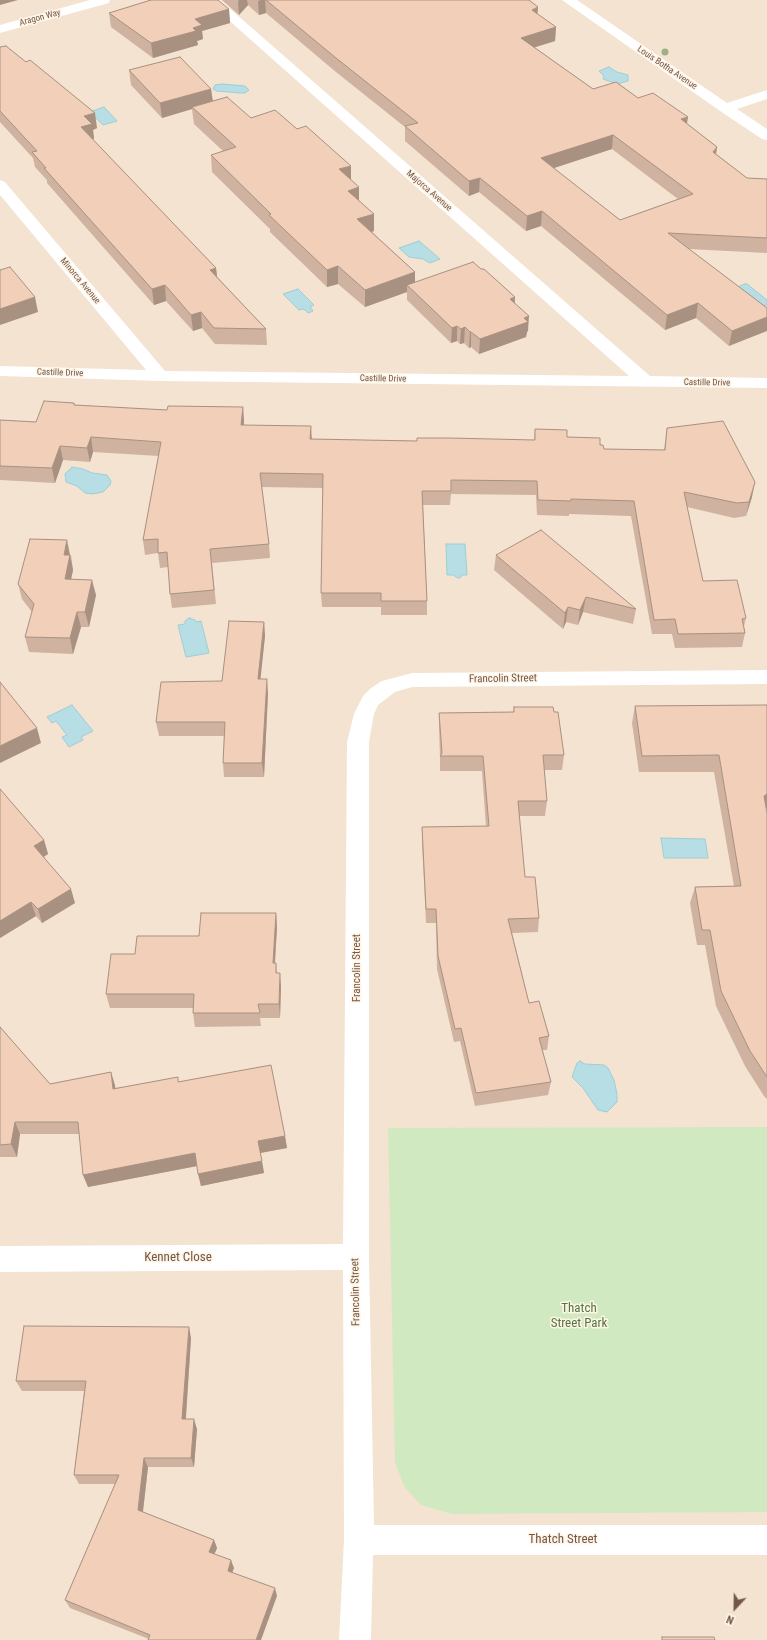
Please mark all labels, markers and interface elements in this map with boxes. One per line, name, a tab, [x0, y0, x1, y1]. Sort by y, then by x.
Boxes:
street label: Aragon Way	[18, 7, 62, 29]
street label: Louis Botha Avenue	[635, 44, 699, 92]
street label: Majorca Avenue	[404, 168, 454, 214]
street label: Minorca Avenue	[58, 256, 102, 306]
street label: Castille Drive	[37, 367, 83, 379]
street label: Castille Drive	[360, 373, 406, 385]
street label: Castille Drive	[684, 377, 730, 389]
street label: Francolin Street	[469, 672, 537, 686]
street label: Francolin Street	[350, 934, 364, 1002]
street label: Kennet Close	[144, 1250, 212, 1266]
street label: Francolin Street	[349, 1258, 363, 1326]
park label: Thatch Street Park	[551, 1301, 607, 1332]
street label: Thatch Street	[529, 1532, 597, 1548]
north arrow	[715, 1588, 755, 1628]
text: N	[725, 1612, 736, 1627]

